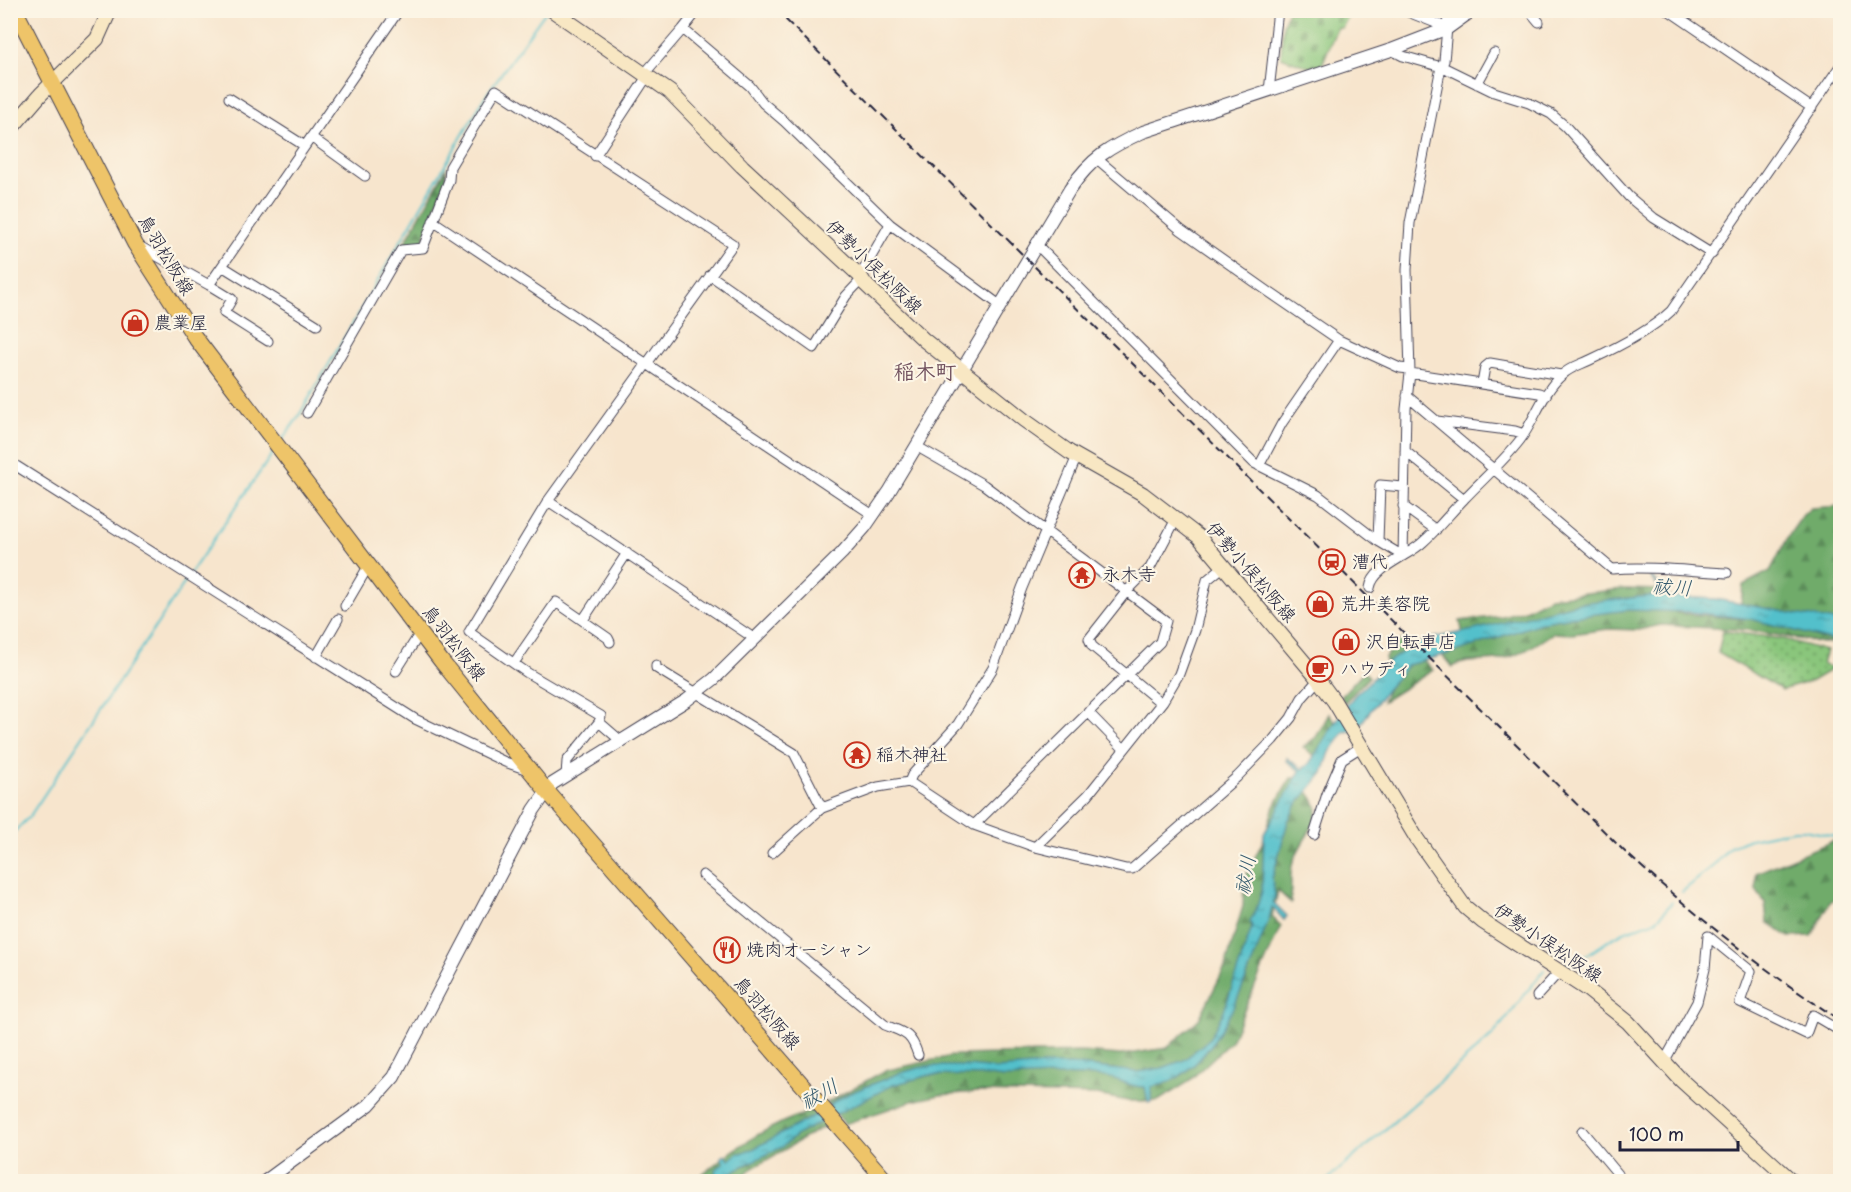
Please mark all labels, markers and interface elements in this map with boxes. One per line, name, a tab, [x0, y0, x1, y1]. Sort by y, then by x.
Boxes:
street label: 鳥羽松阪線	[133, 209, 202, 300]
street label: 伊勢小俣松阪線	[820, 212, 930, 319]
shop icon: 農業屋	[120, 308, 150, 338]
place label: 農業屋	[154, 308, 208, 335]
district label: 稲木町	[894, 354, 957, 386]
street label: 伊勢小俣松阪線	[1201, 515, 1304, 627]
station icon: 漕代	[1317, 547, 1347, 577]
place label: 漕代	[1352, 547, 1388, 574]
temple icon: 永木寺	[1067, 560, 1097, 590]
place label: 永木寺	[1102, 560, 1156, 587]
water label: 祓川	[1651, 570, 1693, 602]
shop icon: 荒井美容院	[1305, 589, 1335, 619]
place label: 荒井美容院	[1340, 589, 1430, 616]
street label: 鳥羽松阪線	[417, 598, 494, 686]
shop icon: 沢自転車店	[1331, 627, 1361, 657]
place label: 沢自転車店	[1366, 627, 1456, 654]
cafe icon: ハウディ	[1305, 654, 1335, 684]
place label: ハウディ	[1340, 654, 1412, 681]
temple icon: 稲木神社	[842, 740, 872, 770]
place label: 稲木神社	[876, 740, 948, 767]
water label: 祓川	[1226, 853, 1262, 897]
street label: 伊勢小俣松阪線	[1489, 895, 1609, 988]
restaurant icon: 焼肉オーシャン	[712, 935, 742, 965]
place label: 焼肉オーシャン	[746, 935, 872, 962]
street label: 鳥羽松阪線	[728, 969, 808, 1055]
water label: 祓川	[794, 1070, 843, 1116]
scale bar	[1620, 1114, 1738, 1152]
text: 100 m	[1629, 1120, 1684, 1147]

